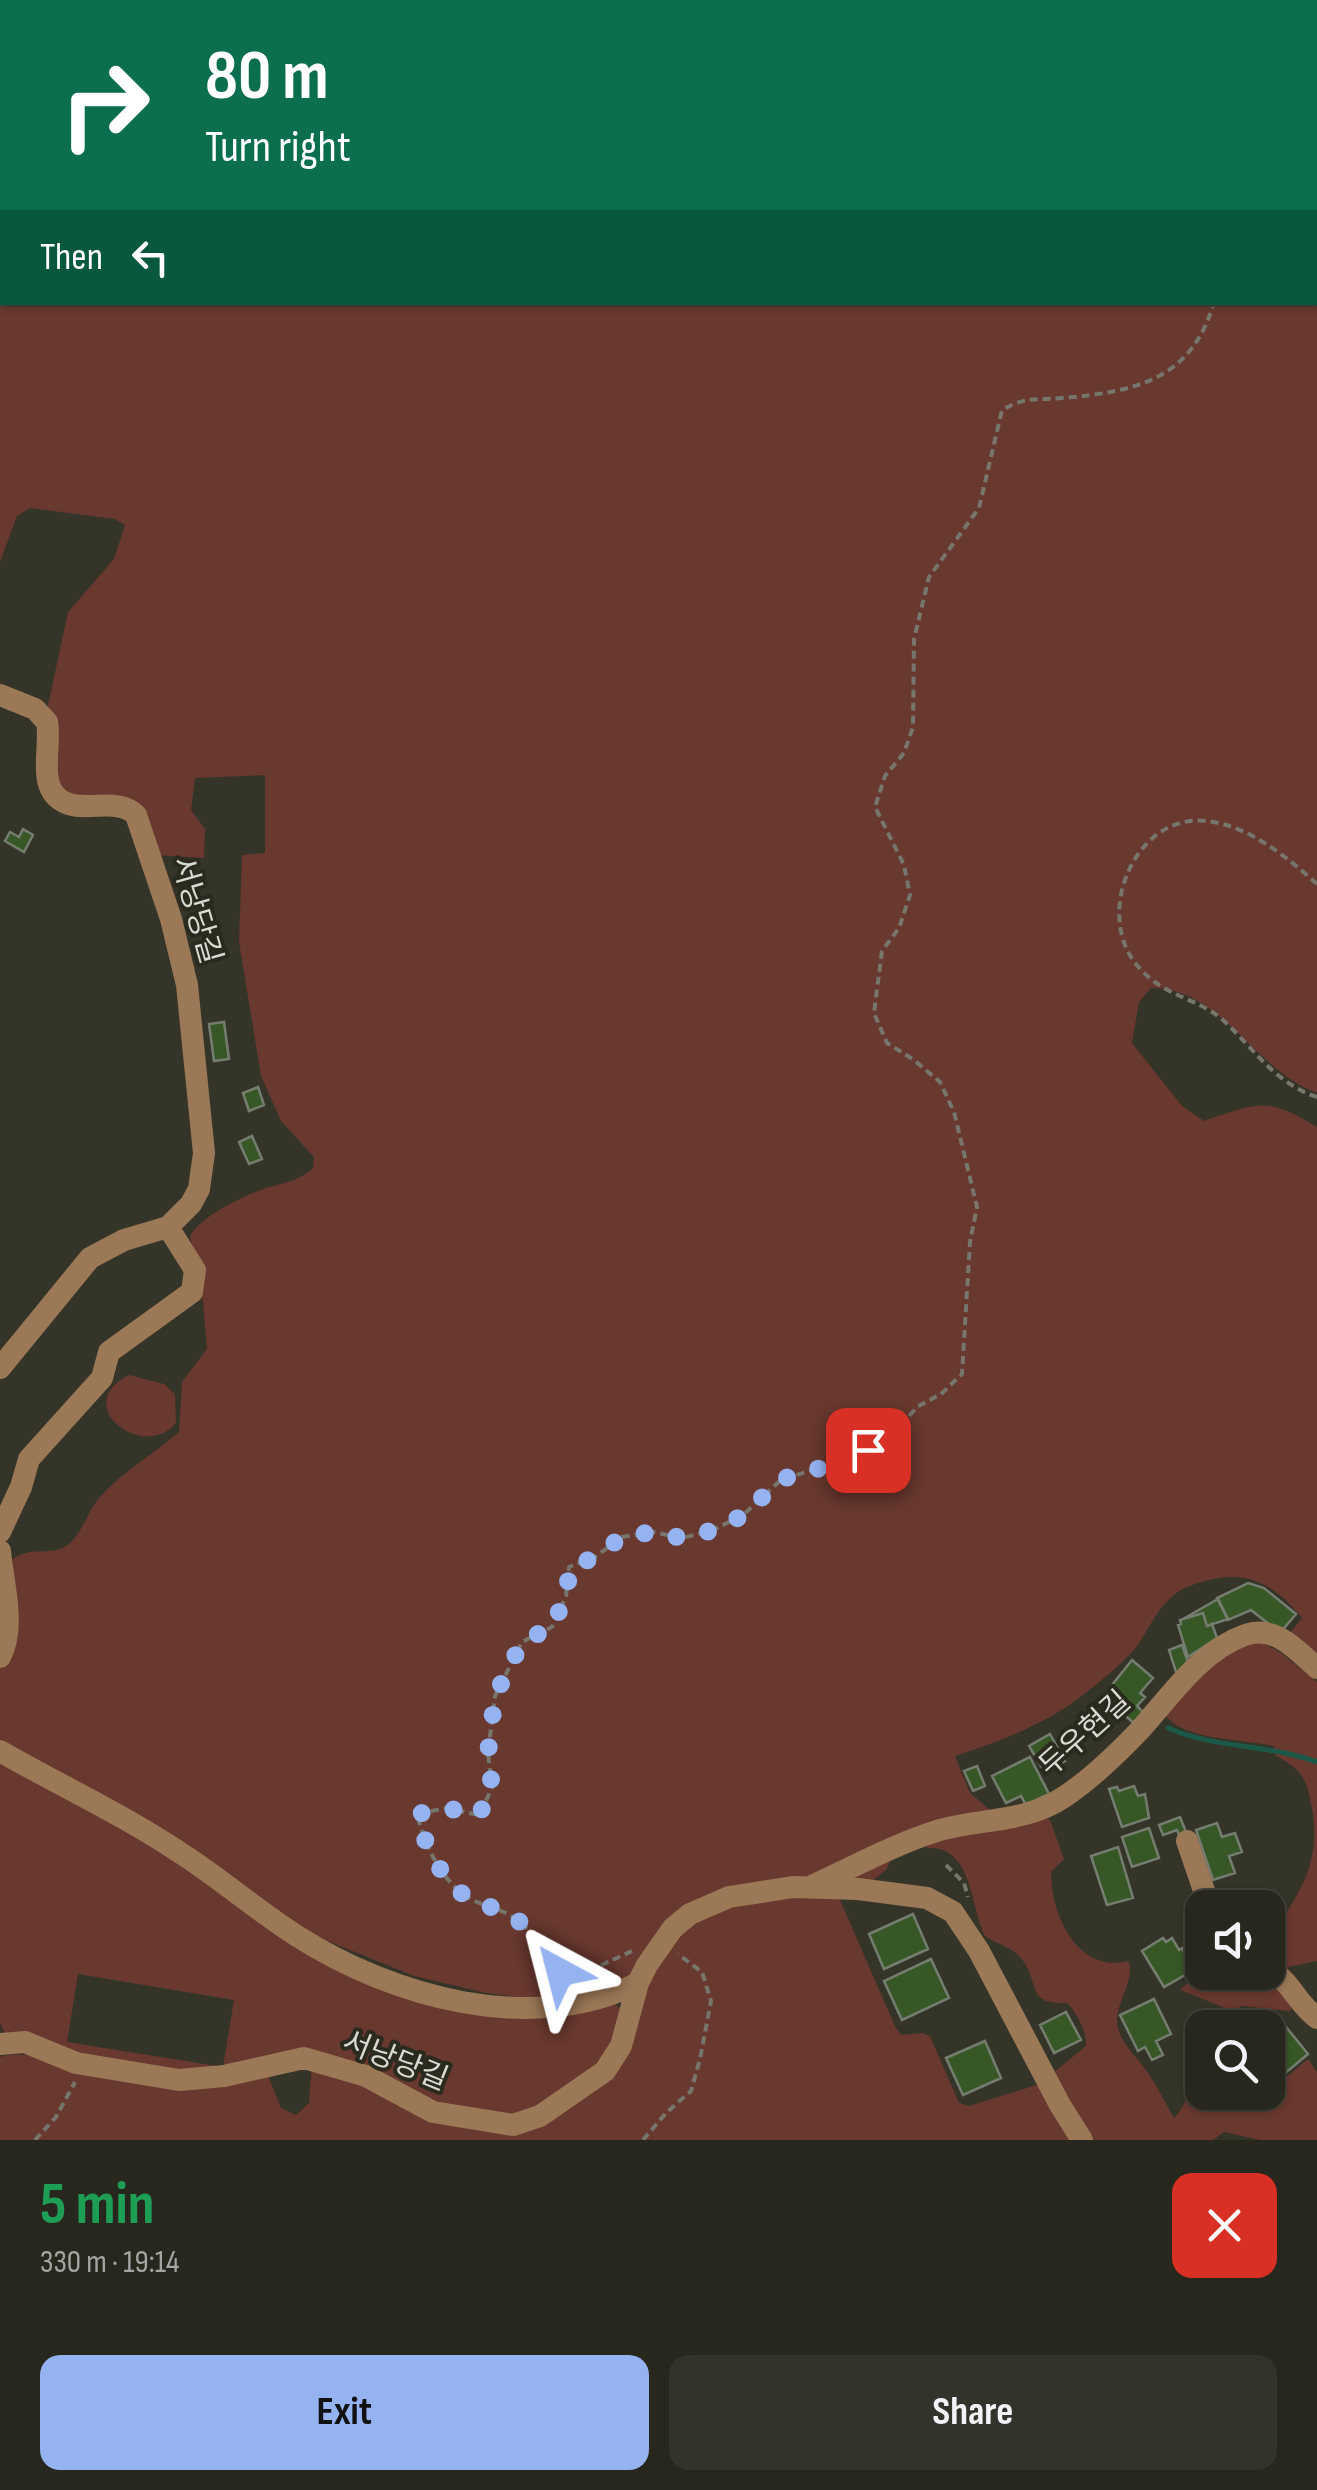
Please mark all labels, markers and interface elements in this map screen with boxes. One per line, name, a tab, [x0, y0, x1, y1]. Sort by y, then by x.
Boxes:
text: 80 m	[205, 35, 329, 119]
icon: right	[40, 40, 170, 170]
text: Turn right	[205, 120, 351, 175]
icon: left	[123, 230, 178, 285]
text: Then	[40, 235, 103, 280]
street label: 서낭당길	[163, 852, 229, 968]
pin	[826, 1408, 911, 1493]
icon: arrive	[841, 1423, 896, 1478]
street label: 두우현길	[1032, 1684, 1138, 1784]
map controls	[1185, 1890, 1285, 2110]
button: sound	[1185, 1890, 1285, 1990]
position arrow	[508, 1920, 612, 2024]
button: search	[1185, 2010, 1285, 2110]
street label: 서낭당길	[337, 2024, 453, 2098]
text: 5 min	[40, 2169, 154, 2241]
button: close	[1172, 2173, 1277, 2278]
text: 330 m · 19:14	[40, 2243, 179, 2282]
button: Exit	[40, 2355, 649, 2470]
button: Share	[669, 2355, 1277, 2470]

